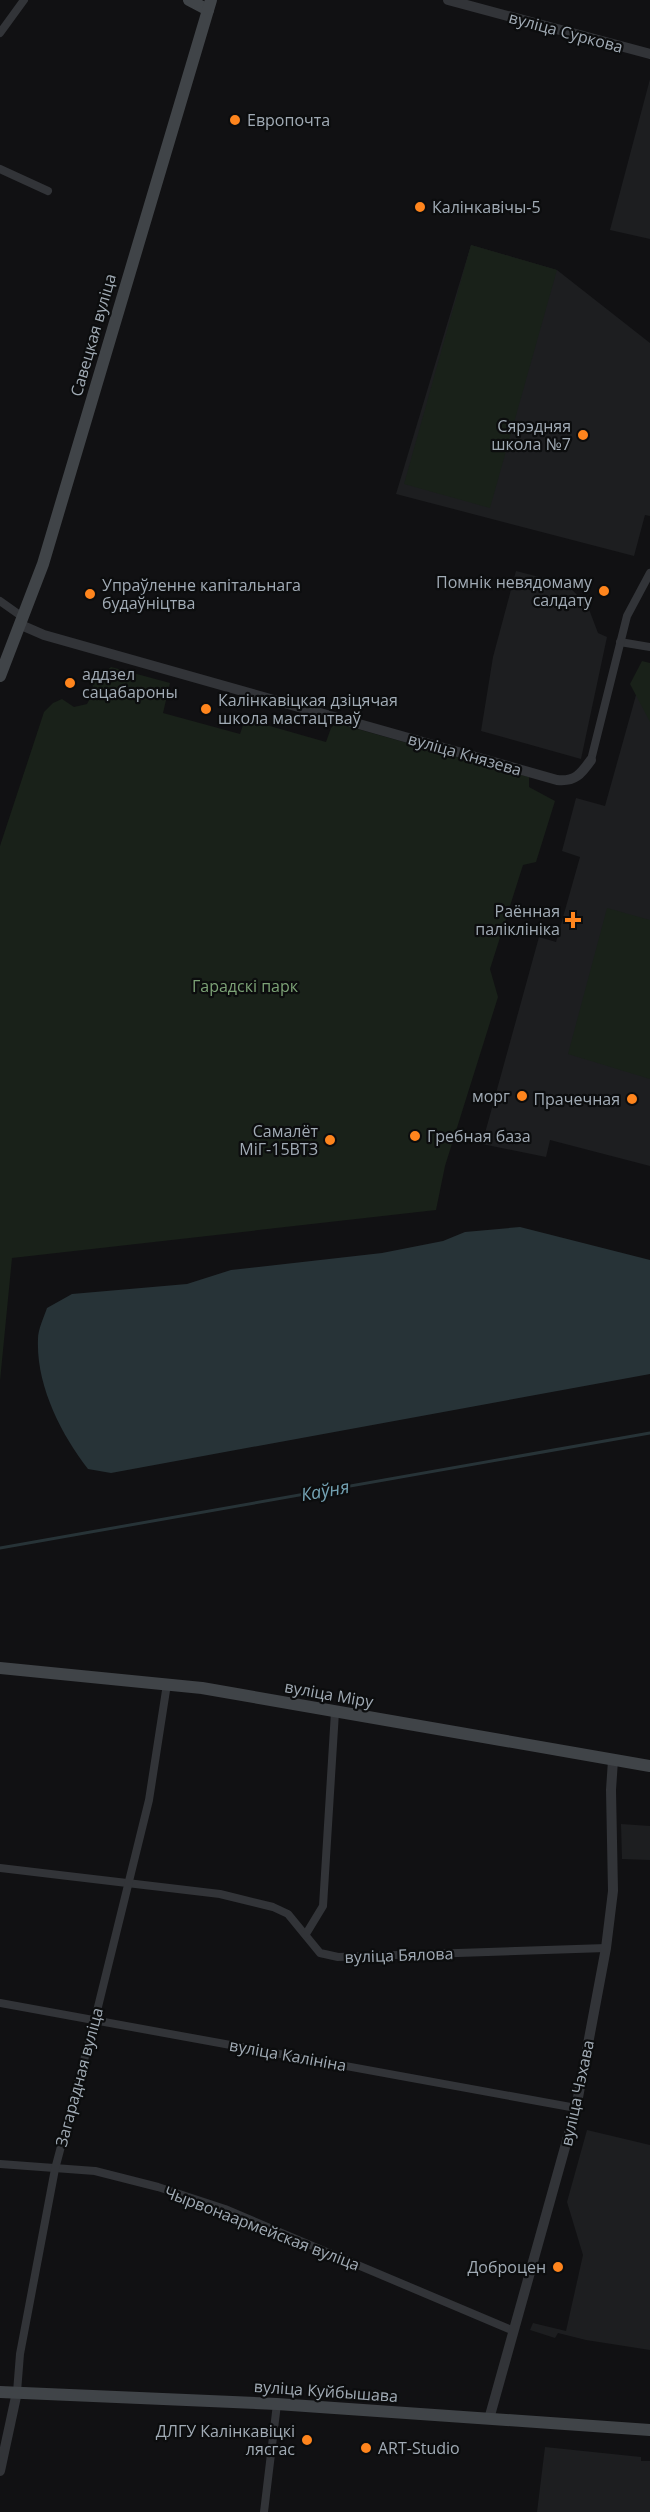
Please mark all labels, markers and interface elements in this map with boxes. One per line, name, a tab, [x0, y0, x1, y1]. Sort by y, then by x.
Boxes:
street label: вуліца Суркова	[506, 6, 626, 58]
place label: Европочта	[247, 109, 330, 131]
marker: Европочта	[228, 113, 242, 127]
place label: Калінкавічы-5	[432, 196, 541, 218]
marker: Калінкавічы-5	[413, 200, 427, 214]
street label: Савецкая вуліца	[65, 271, 121, 399]
place label: Сярэдняя школа №7	[491, 415, 571, 455]
marker: Сярэдняя школа №7	[576, 428, 590, 442]
place label: Помнік невядомаму салдату	[436, 571, 593, 611]
place label: Упраўленне капітальнага будаўніцтва	[102, 574, 301, 614]
marker: Помнік невядомаму салдату	[597, 584, 611, 598]
marker: Упраўленне капітальнага будаўніцтва	[83, 587, 97, 601]
place label: аддзел сацабароны	[82, 663, 178, 703]
marker: аддзел сацабароны	[63, 676, 77, 690]
place label: Калінкавіцкая дзіцячая школа мастацтваў	[218, 689, 398, 729]
marker: Калінкавіцкая дзіцячая школа мастацтваў	[199, 702, 213, 716]
street label: вуліца Князева	[406, 727, 524, 781]
place label: Раённая паліклініка	[475, 900, 560, 940]
marker: Раённая паліклініка	[564, 911, 582, 929]
park label: Гарадскі парк	[192, 975, 299, 997]
place label: морг	[472, 1085, 510, 1107]
place label: Прачечная	[533, 1088, 620, 1110]
marker: морг	[515, 1089, 529, 1103]
marker: Прачечная	[625, 1092, 639, 1106]
place label: Самалёт МіГ-15ВТЗ	[239, 1120, 318, 1160]
place label: Гребная база	[427, 1125, 531, 1147]
marker: Гребная база	[408, 1129, 422, 1143]
marker: Самалёт МіГ-15ВТЗ	[323, 1133, 337, 1147]
water label: Каўня	[299, 1474, 351, 1506]
street label: вуліца Міру	[283, 1675, 376, 1713]
street label: вуліца Бялова	[344, 1942, 454, 1968]
street label: Загарадная вуліца	[50, 2005, 108, 2149]
street label: вуліца Калініна	[228, 2034, 348, 2076]
street label: вуліца Чэхава	[555, 2038, 599, 2148]
street label: Чырвонаармейская вуліца	[161, 2181, 363, 2275]
place label: Доброцен	[467, 2256, 546, 2278]
marker: Доброцен	[551, 2260, 565, 2274]
street label: вуліца Куйбышава	[253, 2375, 399, 2407]
place label: ДЛГУ Калінкавіцкі лясгас	[156, 2420, 295, 2460]
marker: ДЛГУ Калінкавіцкі лясгас	[300, 2433, 314, 2447]
place label: ART-Studio	[378, 2437, 460, 2459]
marker: ART-Studio	[359, 2441, 373, 2455]

